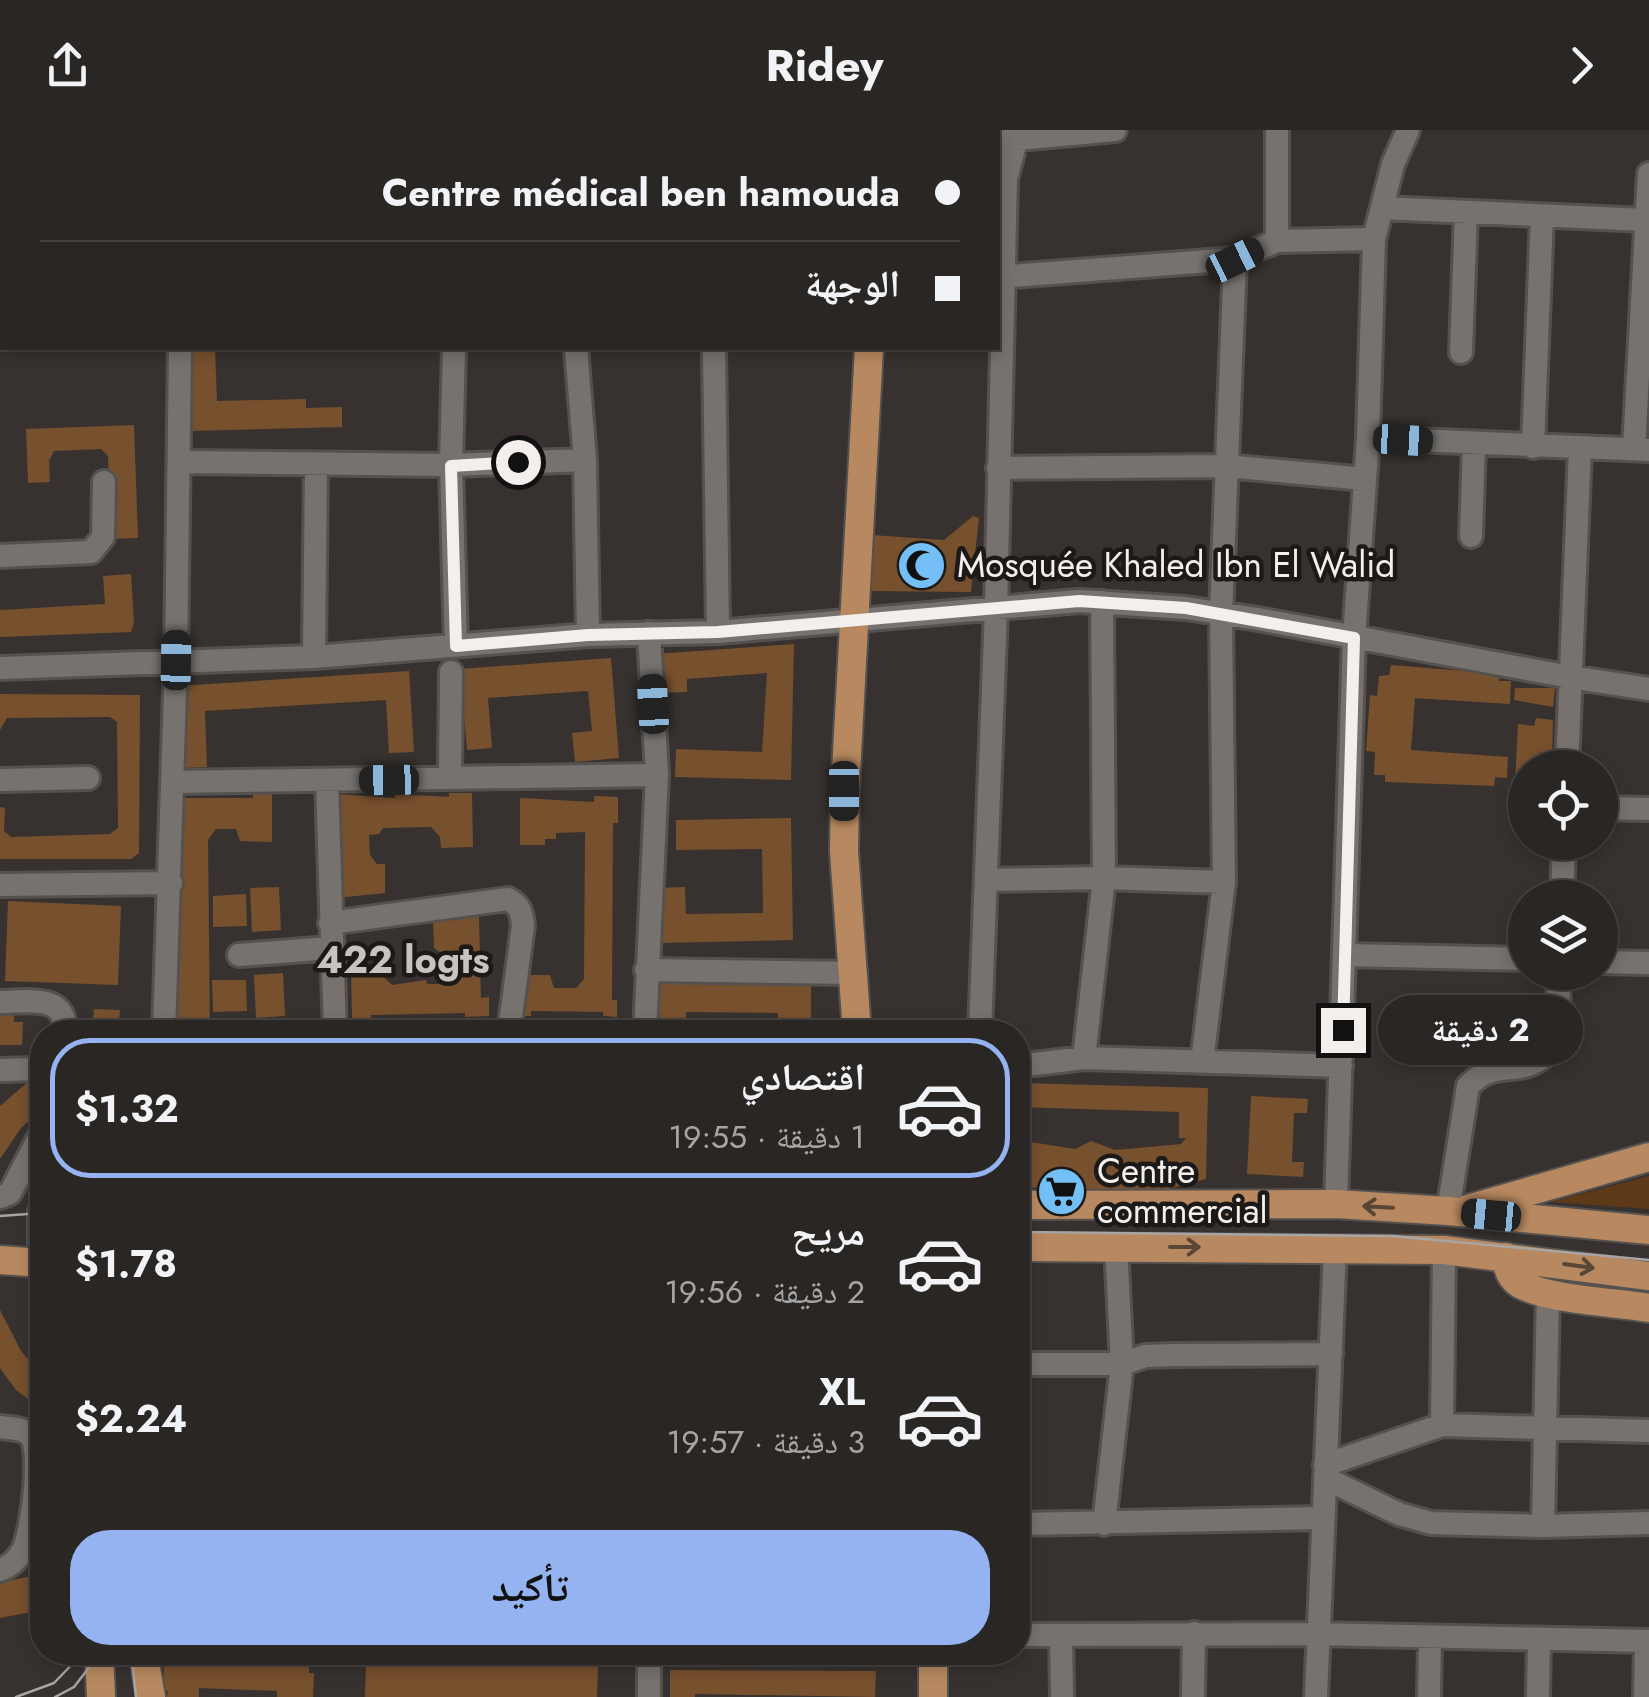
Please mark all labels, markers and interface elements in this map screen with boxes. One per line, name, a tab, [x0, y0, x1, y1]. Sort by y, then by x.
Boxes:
text: Ridey	[766, 33, 883, 98]
icon: share	[40, 38, 95, 93]
icon: forward	[1554, 38, 1609, 93]
text: Centre médical ben hamouda	[382, 165, 900, 220]
car	[1201, 233, 1269, 287]
text: الوجهة	[805, 256, 900, 311]
car	[1372, 423, 1434, 457]
route start	[496, 440, 541, 485]
mosque icon: Mosquée Khaled Ibn El Walid	[896, 539, 948, 591]
place label: Mosquée Khaled Ibn El Walid	[957, 540, 1395, 590]
car	[160, 630, 192, 690]
car	[636, 673, 670, 735]
map controls	[1508, 750, 1618, 990]
button: locate	[1508, 750, 1618, 860]
car	[829, 761, 859, 821]
car	[359, 764, 419, 796]
button: layers	[1508, 880, 1618, 990]
district label: 422 logts	[316, 932, 490, 987]
callout: 2 دقيقة	[1378, 995, 1583, 1065]
text: 2 دقيقة	[1432, 1007, 1529, 1053]
route end	[1321, 1008, 1366, 1053]
text: اقتصادي	[741, 1049, 865, 1104]
icon: car	[895, 1063, 985, 1153]
text: $1.32	[75, 1081, 179, 1136]
text: 1 دقيقة · 19:55	[669, 1114, 865, 1160]
place label: Centre commercial	[1097, 1146, 1268, 1236]
supermarket icon: Centre commercial	[1036, 1165, 1088, 1217]
one-way arrow	[1362, 1197, 1394, 1216]
car	[1460, 1197, 1522, 1233]
text: مريح	[791, 1204, 865, 1259]
icon: car	[895, 1218, 985, 1308]
text: $1.78	[75, 1236, 177, 1291]
one-way arrow	[1168, 1238, 1200, 1256]
one-way arrow	[1562, 1258, 1595, 1276]
text: 2 دقيقة · 19:56	[664, 1269, 865, 1315]
text: XL	[819, 1364, 865, 1419]
icon: car	[895, 1373, 985, 1463]
text: $2.24	[75, 1391, 187, 1446]
text: 3 دقيقة · 19:57	[667, 1419, 865, 1465]
button: تأكيد	[70, 1530, 990, 1645]

